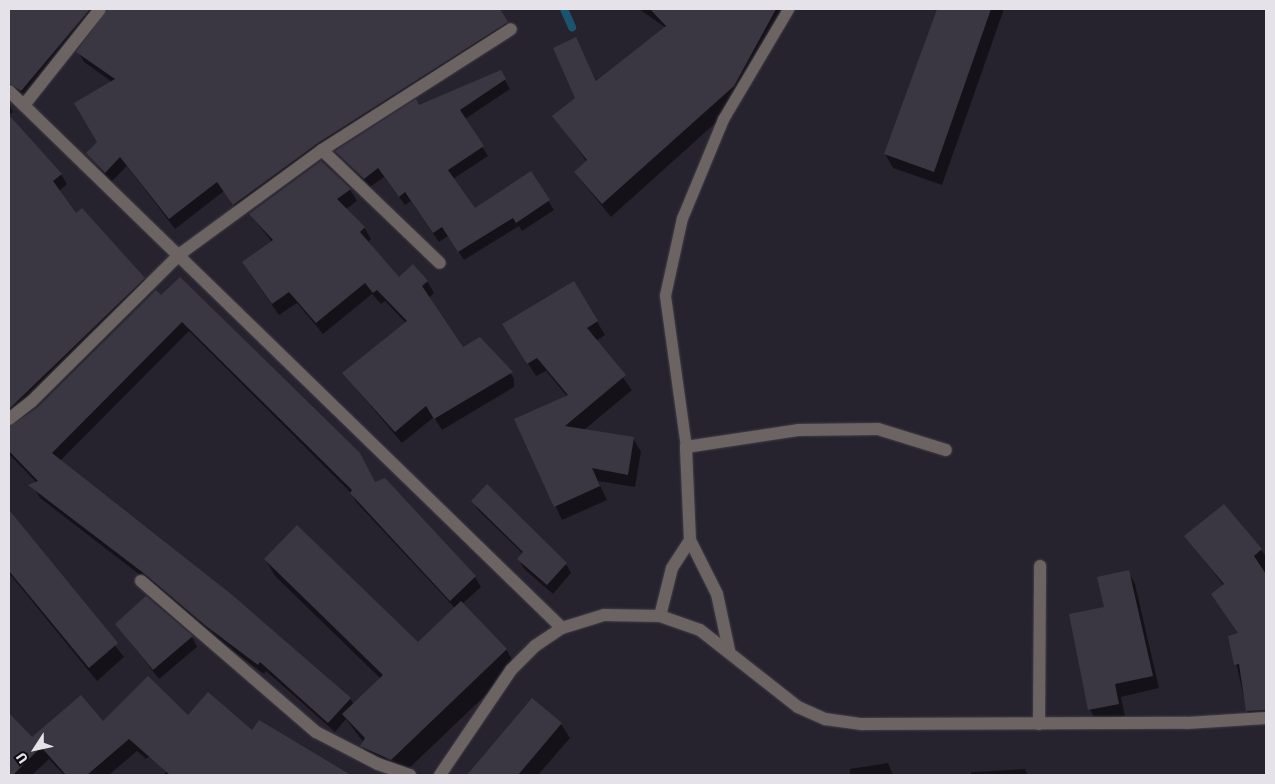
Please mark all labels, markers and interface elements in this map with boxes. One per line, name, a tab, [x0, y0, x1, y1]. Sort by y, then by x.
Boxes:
north arrow	[10, 724, 60, 774]
text: U	[13, 749, 32, 767]

